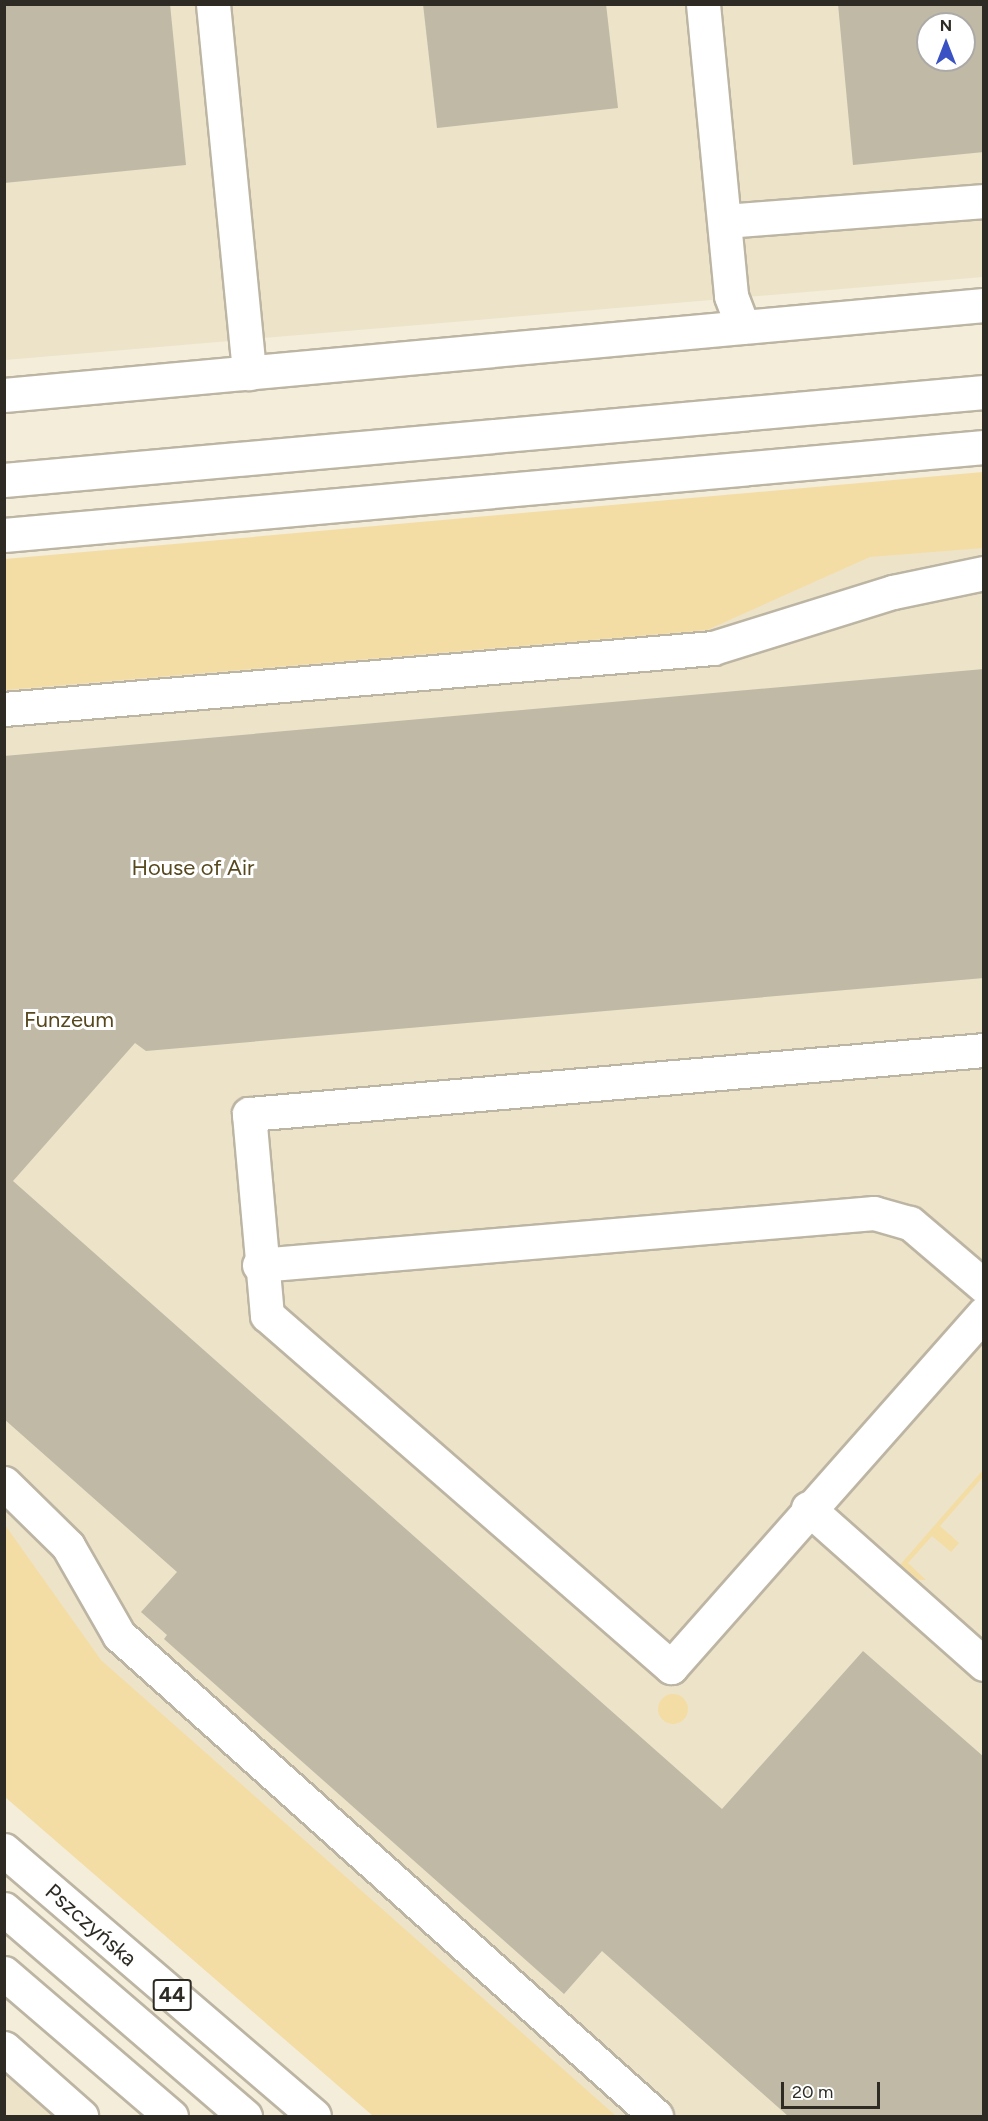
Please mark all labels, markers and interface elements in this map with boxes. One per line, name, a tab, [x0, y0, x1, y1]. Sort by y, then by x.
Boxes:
north arrow	[916, 12, 976, 72]
text: N	[940, 16, 952, 35]
park label: House of Air	[131, 855, 255, 881]
park label: Funzeum	[24, 1007, 114, 1033]
street label: Pszczyńska	[40, 1878, 142, 1972]
road number: 44	[152, 1977, 192, 2013]
scale bar	[784, 2070, 883, 2108]
text: 20 m	[792, 2081, 833, 2103]

